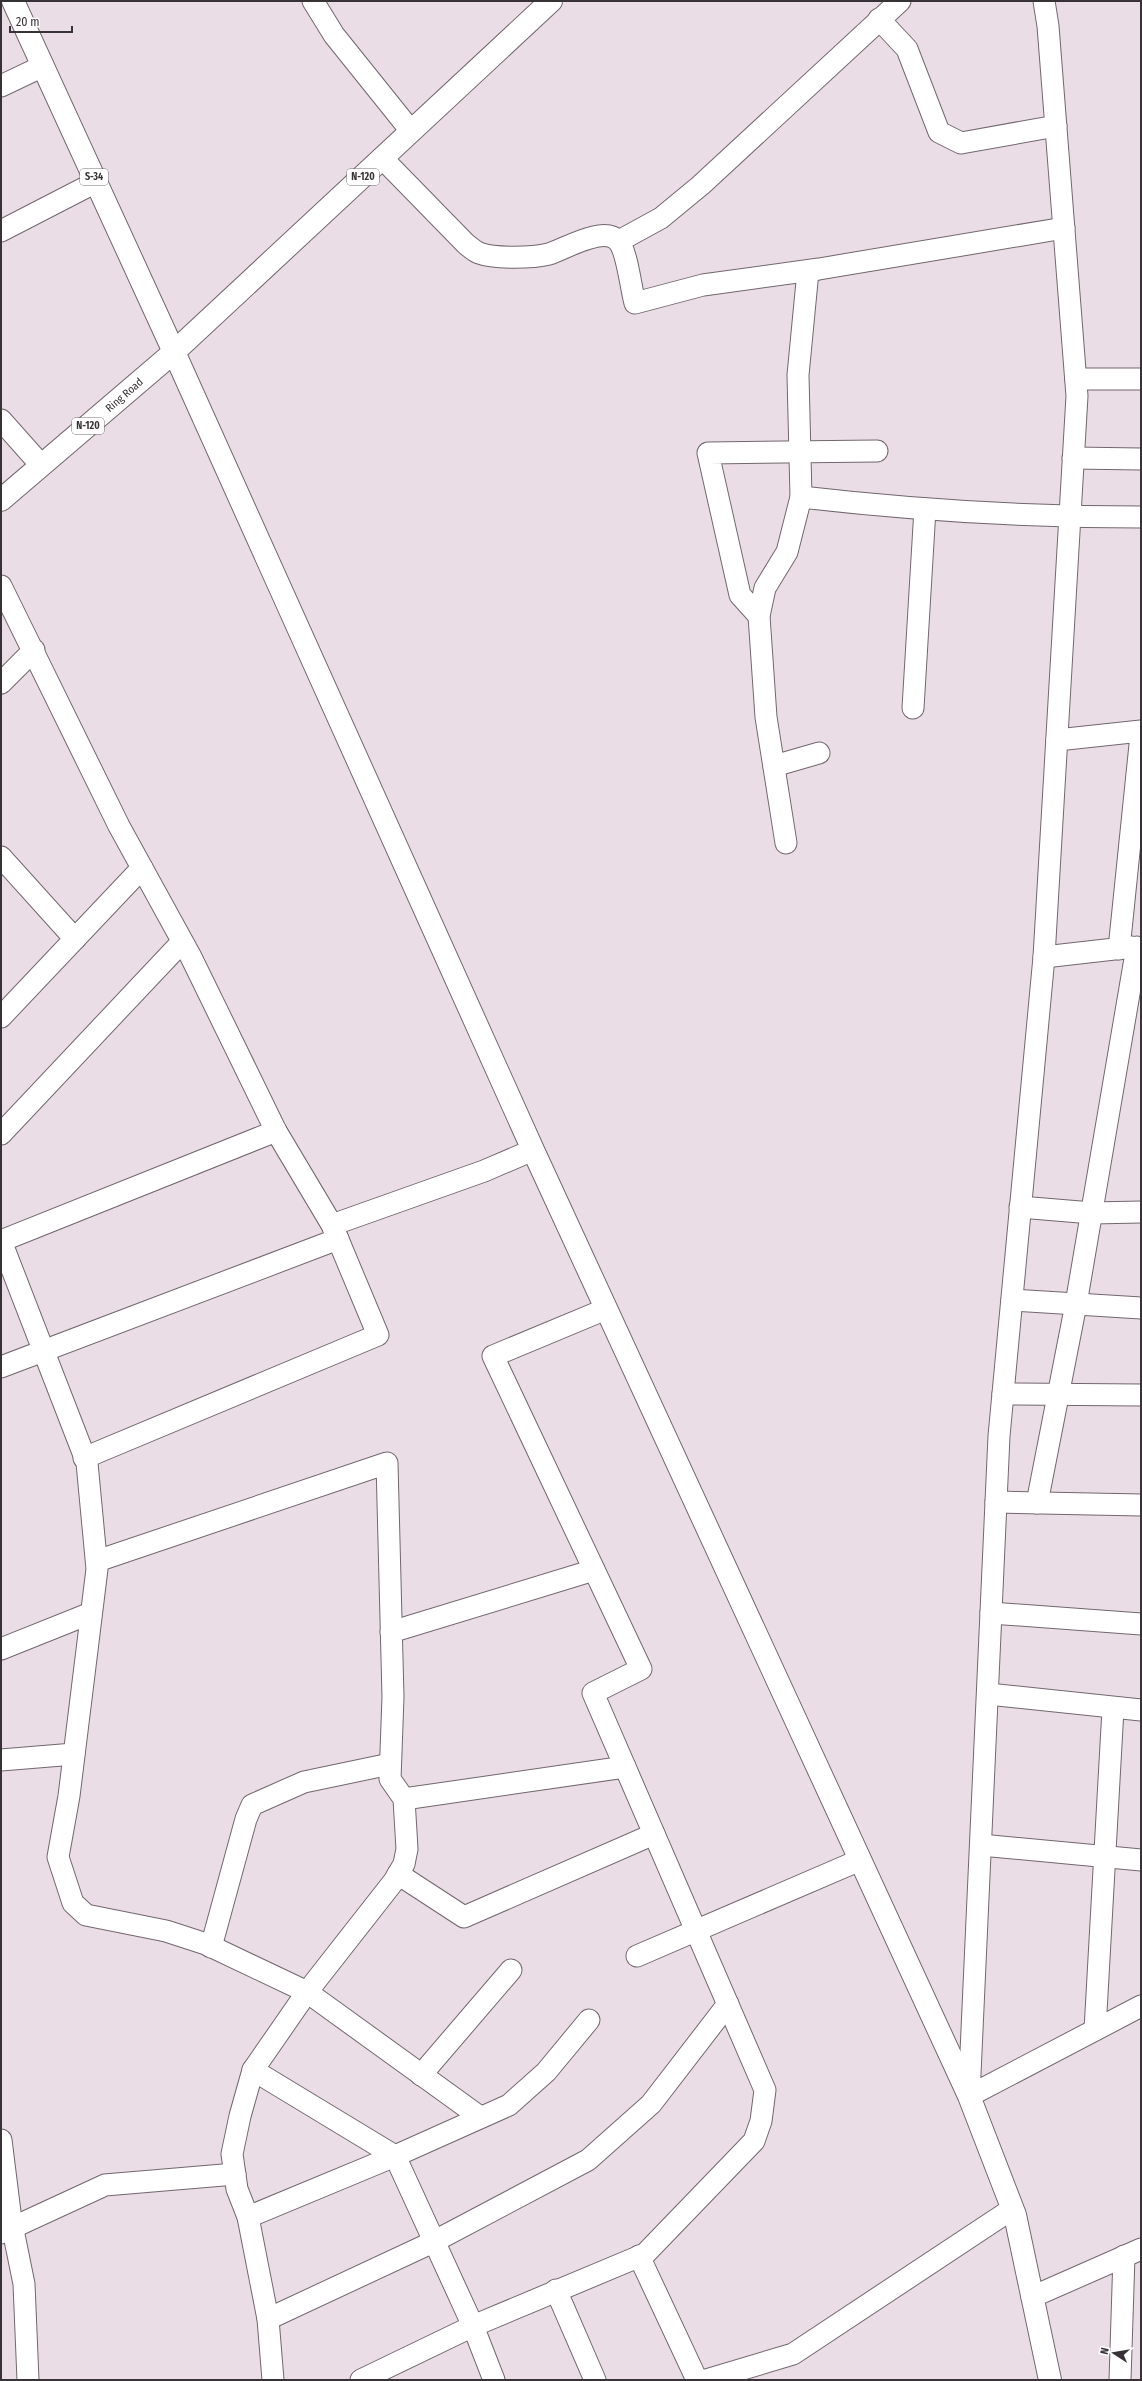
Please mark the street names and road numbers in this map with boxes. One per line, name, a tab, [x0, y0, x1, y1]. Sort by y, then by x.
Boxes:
road number: S-34	[80, 169, 108, 185]
road number: N-120	[347, 169, 379, 185]
street label: Ring Road	[103, 375, 145, 414]
road number: N-120	[72, 418, 104, 434]

